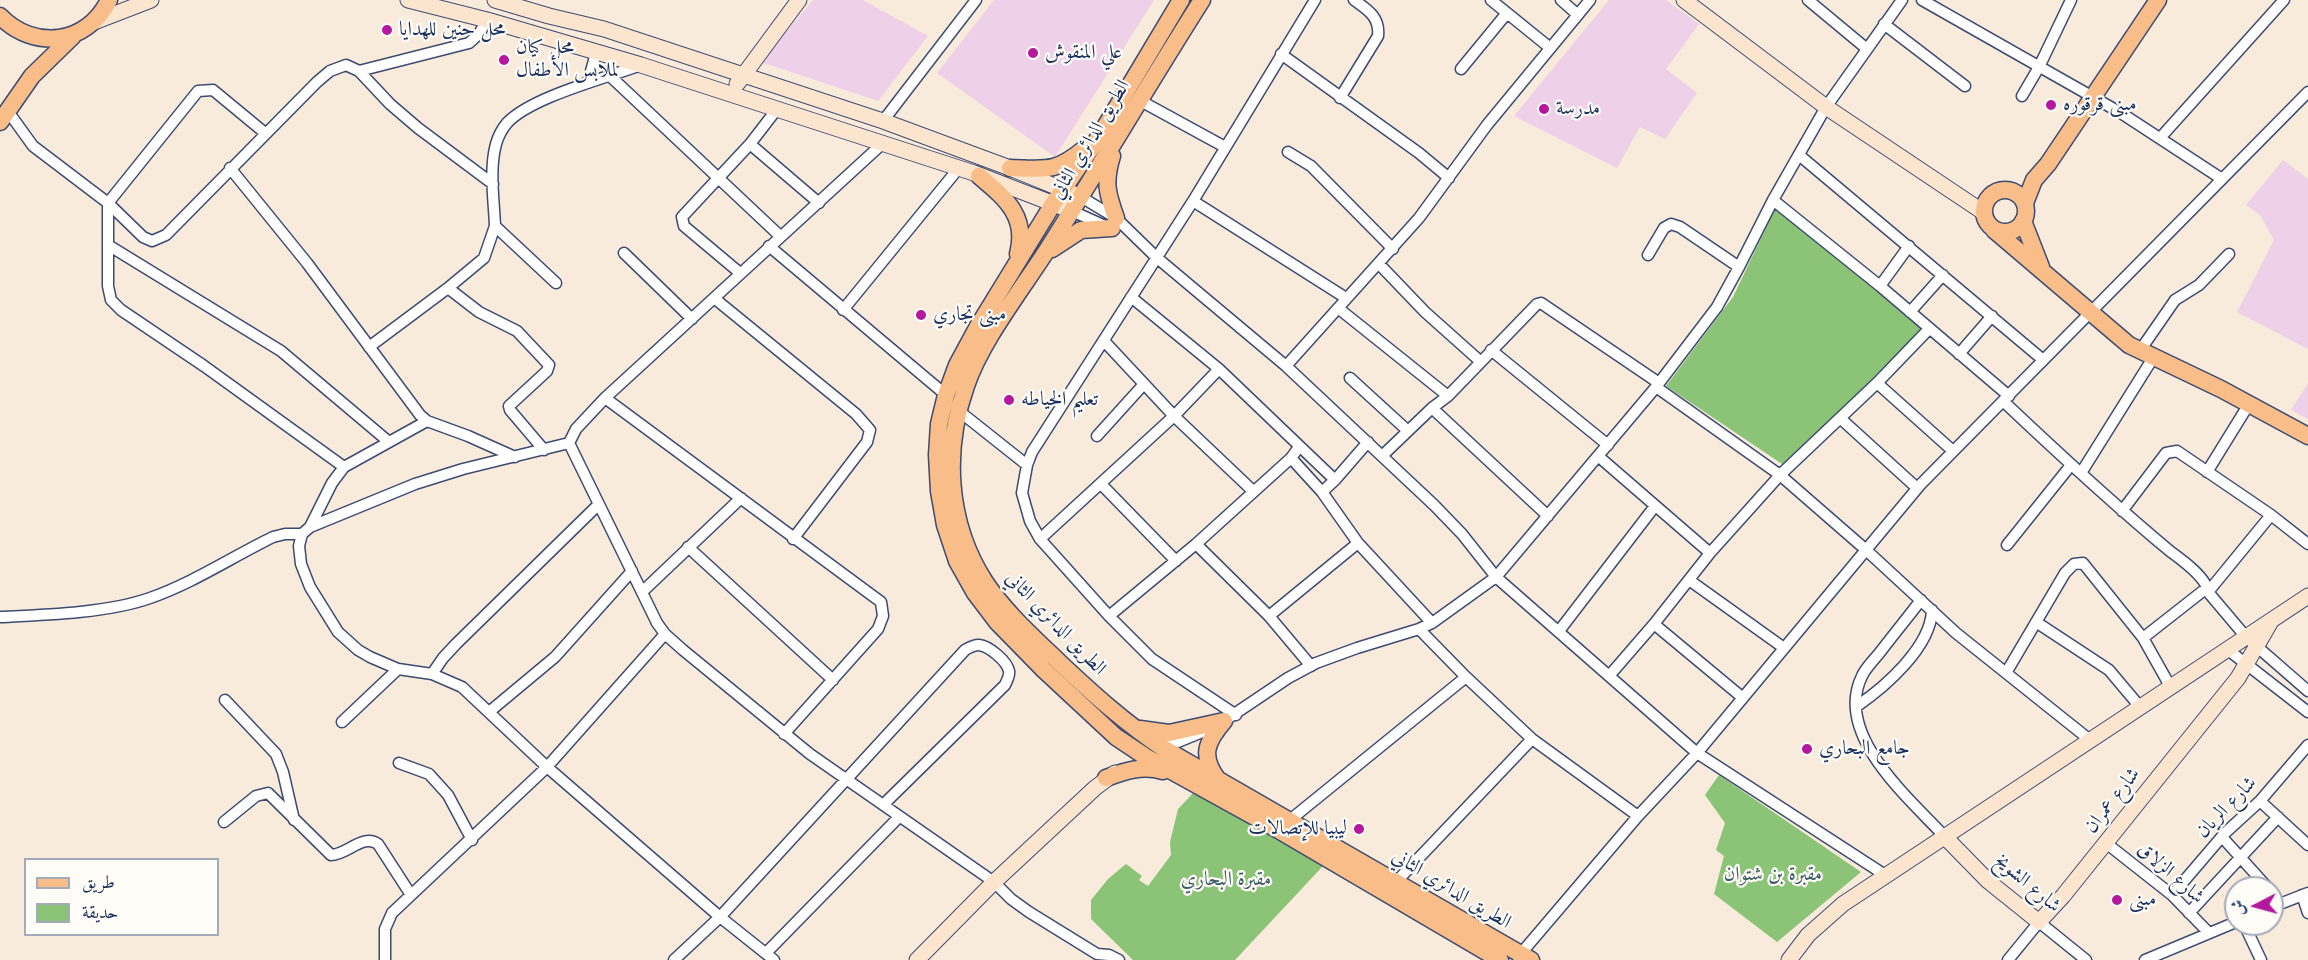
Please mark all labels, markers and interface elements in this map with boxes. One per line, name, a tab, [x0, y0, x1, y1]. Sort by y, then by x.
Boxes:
place label: محل حنين للهدايا	[399, 18, 505, 42]
marker: محل حنين للهدايا	[380, 23, 394, 37]
place label: محل كيان لملابس الأطفال	[516, 36, 619, 83]
place label: علي المنقوش	[1045, 41, 1122, 65]
marker: علي المنقوش	[1026, 46, 1040, 60]
marker: محل كيان لملابس الأطفال	[497, 53, 511, 67]
street label: الطريق الدائري الثاني	[1046, 76, 1136, 204]
place label: مبنى قرقوره	[2063, 93, 2137, 117]
place label: مدرسة	[1556, 97, 1600, 121]
marker: مبنى قرقوره	[2044, 98, 2058, 112]
marker: مدرسة	[1537, 102, 1551, 116]
place label: مبنى تجاري	[933, 303, 1006, 327]
marker: مبنى تجاري	[914, 308, 928, 322]
place label: تعليم الخياطه	[1021, 388, 1098, 412]
marker: تعليم الخياطه	[1002, 393, 1016, 407]
street label: الطريق الدائري الثاني	[999, 567, 1111, 681]
place label: جامع البحاري	[1819, 737, 1910, 761]
marker: جامع البحاري	[1800, 742, 1814, 756]
street label: شارع عمران	[2080, 763, 2146, 839]
street label: شارع الريان	[2192, 772, 2262, 844]
place label: ليبيا للإتصالات	[1248, 817, 1347, 841]
marker: ليبيا للإتصالات	[1352, 822, 1366, 836]
street label: شارع الزلاق	[2131, 838, 2209, 910]
street label: الطريق الدائري الثاني	[1387, 845, 1515, 935]
street label: شارع الشويخ	[1989, 849, 2065, 919]
legend	[24, 858, 219, 936]
park label: مقبرة بن شتوان	[1724, 863, 1822, 887]
park label: مقبرة البحاري	[1181, 868, 1271, 892]
text: طريق	[82, 870, 115, 895]
north arrow	[2224, 876, 2284, 936]
place label: مبنى	[2129, 888, 2156, 912]
marker: مبنى	[2110, 893, 2124, 907]
text: ش	[2226, 899, 2250, 917]
text: حديقة	[82, 900, 118, 925]

